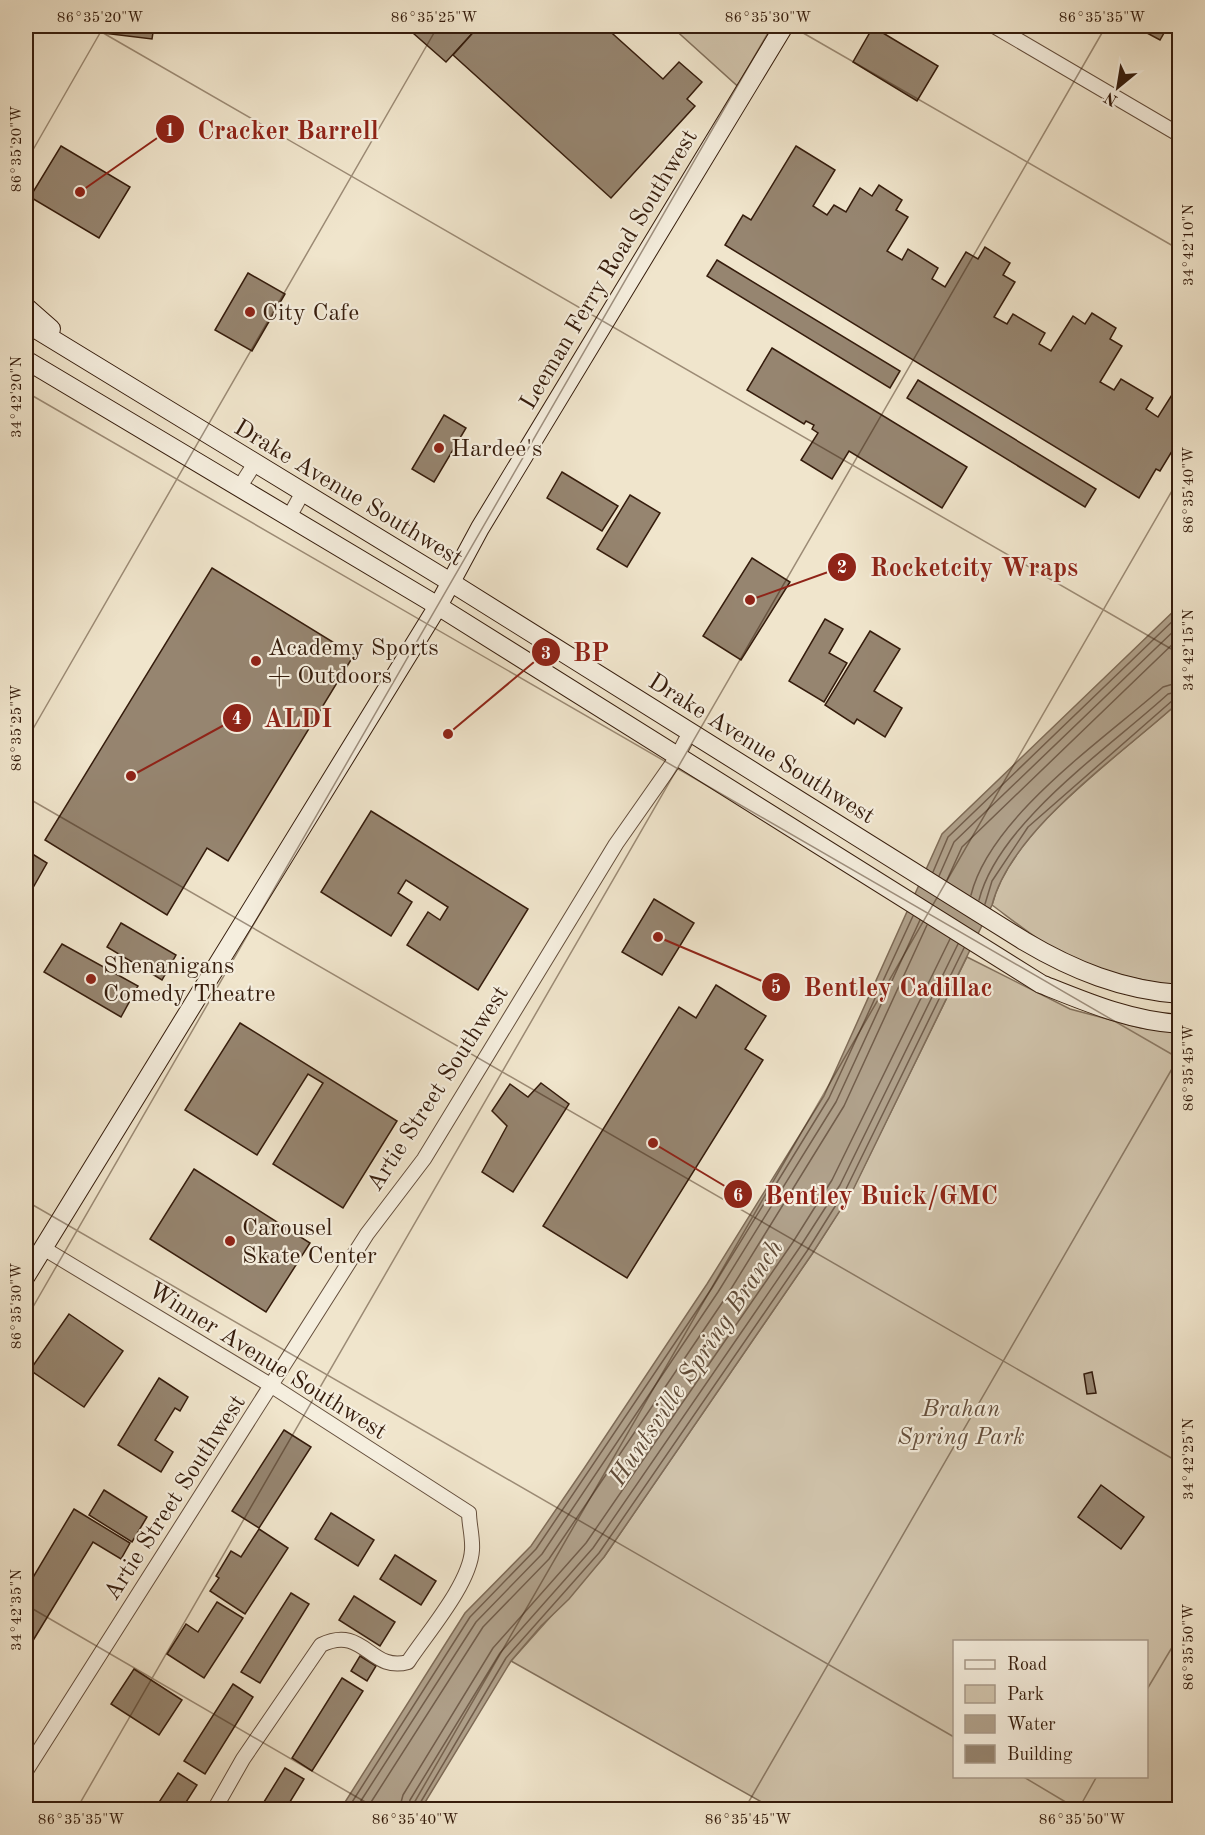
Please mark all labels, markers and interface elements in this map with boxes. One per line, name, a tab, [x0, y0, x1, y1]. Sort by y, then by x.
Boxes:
text: 86°35'20"W	[57, 11, 143, 26]
text: 86°35'25"W	[391, 11, 477, 26]
text: 86°35'30"W	[725, 11, 811, 26]
text: 86°35'35"W	[1059, 11, 1145, 26]
north arrow	[1088, 57, 1148, 117]
text: N	[1102, 88, 1121, 108]
text: 86°35'20"W	[10, 106, 25, 192]
callout: Cracker Barrell	[155, 107, 391, 151]
text: Cracker Barrell	[197, 119, 379, 145]
text: 1	[165, 122, 175, 140]
street label: Leeman Ferry Road Southwest	[517, 126, 703, 414]
text: 34°42'10"N	[1182, 204, 1197, 286]
place label: City Cafe	[262, 302, 359, 326]
marker: City Cafe	[243, 305, 257, 319]
text: 34°42'20"N	[10, 356, 25, 438]
street label: Drake Avenue Southwest	[230, 416, 466, 571]
place label: Hardee's	[451, 438, 542, 462]
marker: Hardee's	[432, 441, 446, 455]
text: 86°35'40"W	[1182, 447, 1197, 533]
callout: Rocketcity Wraps	[827, 545, 1090, 589]
text: Rocketcity Wraps	[870, 556, 1078, 582]
text: 2	[837, 559, 847, 577]
text: 34°42'15"N	[1182, 609, 1197, 691]
callout: BP	[531, 630, 621, 674]
place label: Academy Sports + Outdoors	[268, 637, 439, 689]
text: BP	[573, 641, 609, 667]
text: 3	[541, 645, 551, 663]
marker: Academy Sports + Outdoors	[249, 654, 263, 668]
street label: Drake Avenue Southwest	[643, 670, 878, 829]
text: 86°35'25"W	[10, 685, 25, 771]
callout: ALDI	[222, 696, 345, 740]
text: ALDI	[264, 707, 332, 733]
text: 4	[232, 710, 242, 728]
place label: Shenanigans Comedy Theatre	[103, 955, 275, 1007]
callout: Bentley Cadillac	[761, 965, 1004, 1009]
marker: Shenanigans Comedy Theatre	[84, 972, 98, 986]
text: Bentley Cadillac	[803, 976, 993, 1002]
text: 5	[771, 979, 781, 997]
street label: Artie Street Southwest	[363, 982, 514, 1196]
text: 86°35'45"W	[1182, 1025, 1197, 1111]
callout: Bentley Buick/GMC	[723, 1172, 1010, 1216]
text: Bentley Buick/GMC	[764, 1184, 998, 1210]
text: 6	[733, 1187, 743, 1205]
place label: Carousel Skate Center	[242, 1217, 377, 1269]
marker: Carousel Skate Center	[223, 1234, 237, 1248]
water label: Huntsville Spring Branch	[604, 1235, 789, 1492]
text: 86°35'30"W	[10, 1263, 25, 1349]
street label: Winner Avenue Southwest	[144, 1278, 390, 1445]
street label: Artie Street Southwest	[100, 1391, 251, 1605]
park label: Brahan Spring Park	[897, 1398, 1025, 1450]
text: 34°42'25"N	[1182, 1418, 1197, 1500]
text: 34°42'35"N	[10, 1569, 25, 1651]
text: 86°35'50"W	[1182, 1604, 1197, 1690]
legend	[953, 1640, 1148, 1778]
text: Road	[1007, 1656, 1047, 1674]
text: Park	[1007, 1686, 1044, 1704]
text: Water	[1007, 1716, 1056, 1734]
text: Building	[1007, 1746, 1073, 1764]
text: 86°35'35"W	[38, 1813, 124, 1828]
text: 86°35'40"W	[372, 1813, 458, 1828]
text: 86°35'45"W	[705, 1813, 791, 1828]
text: 86°35'50"W	[1039, 1813, 1125, 1828]

